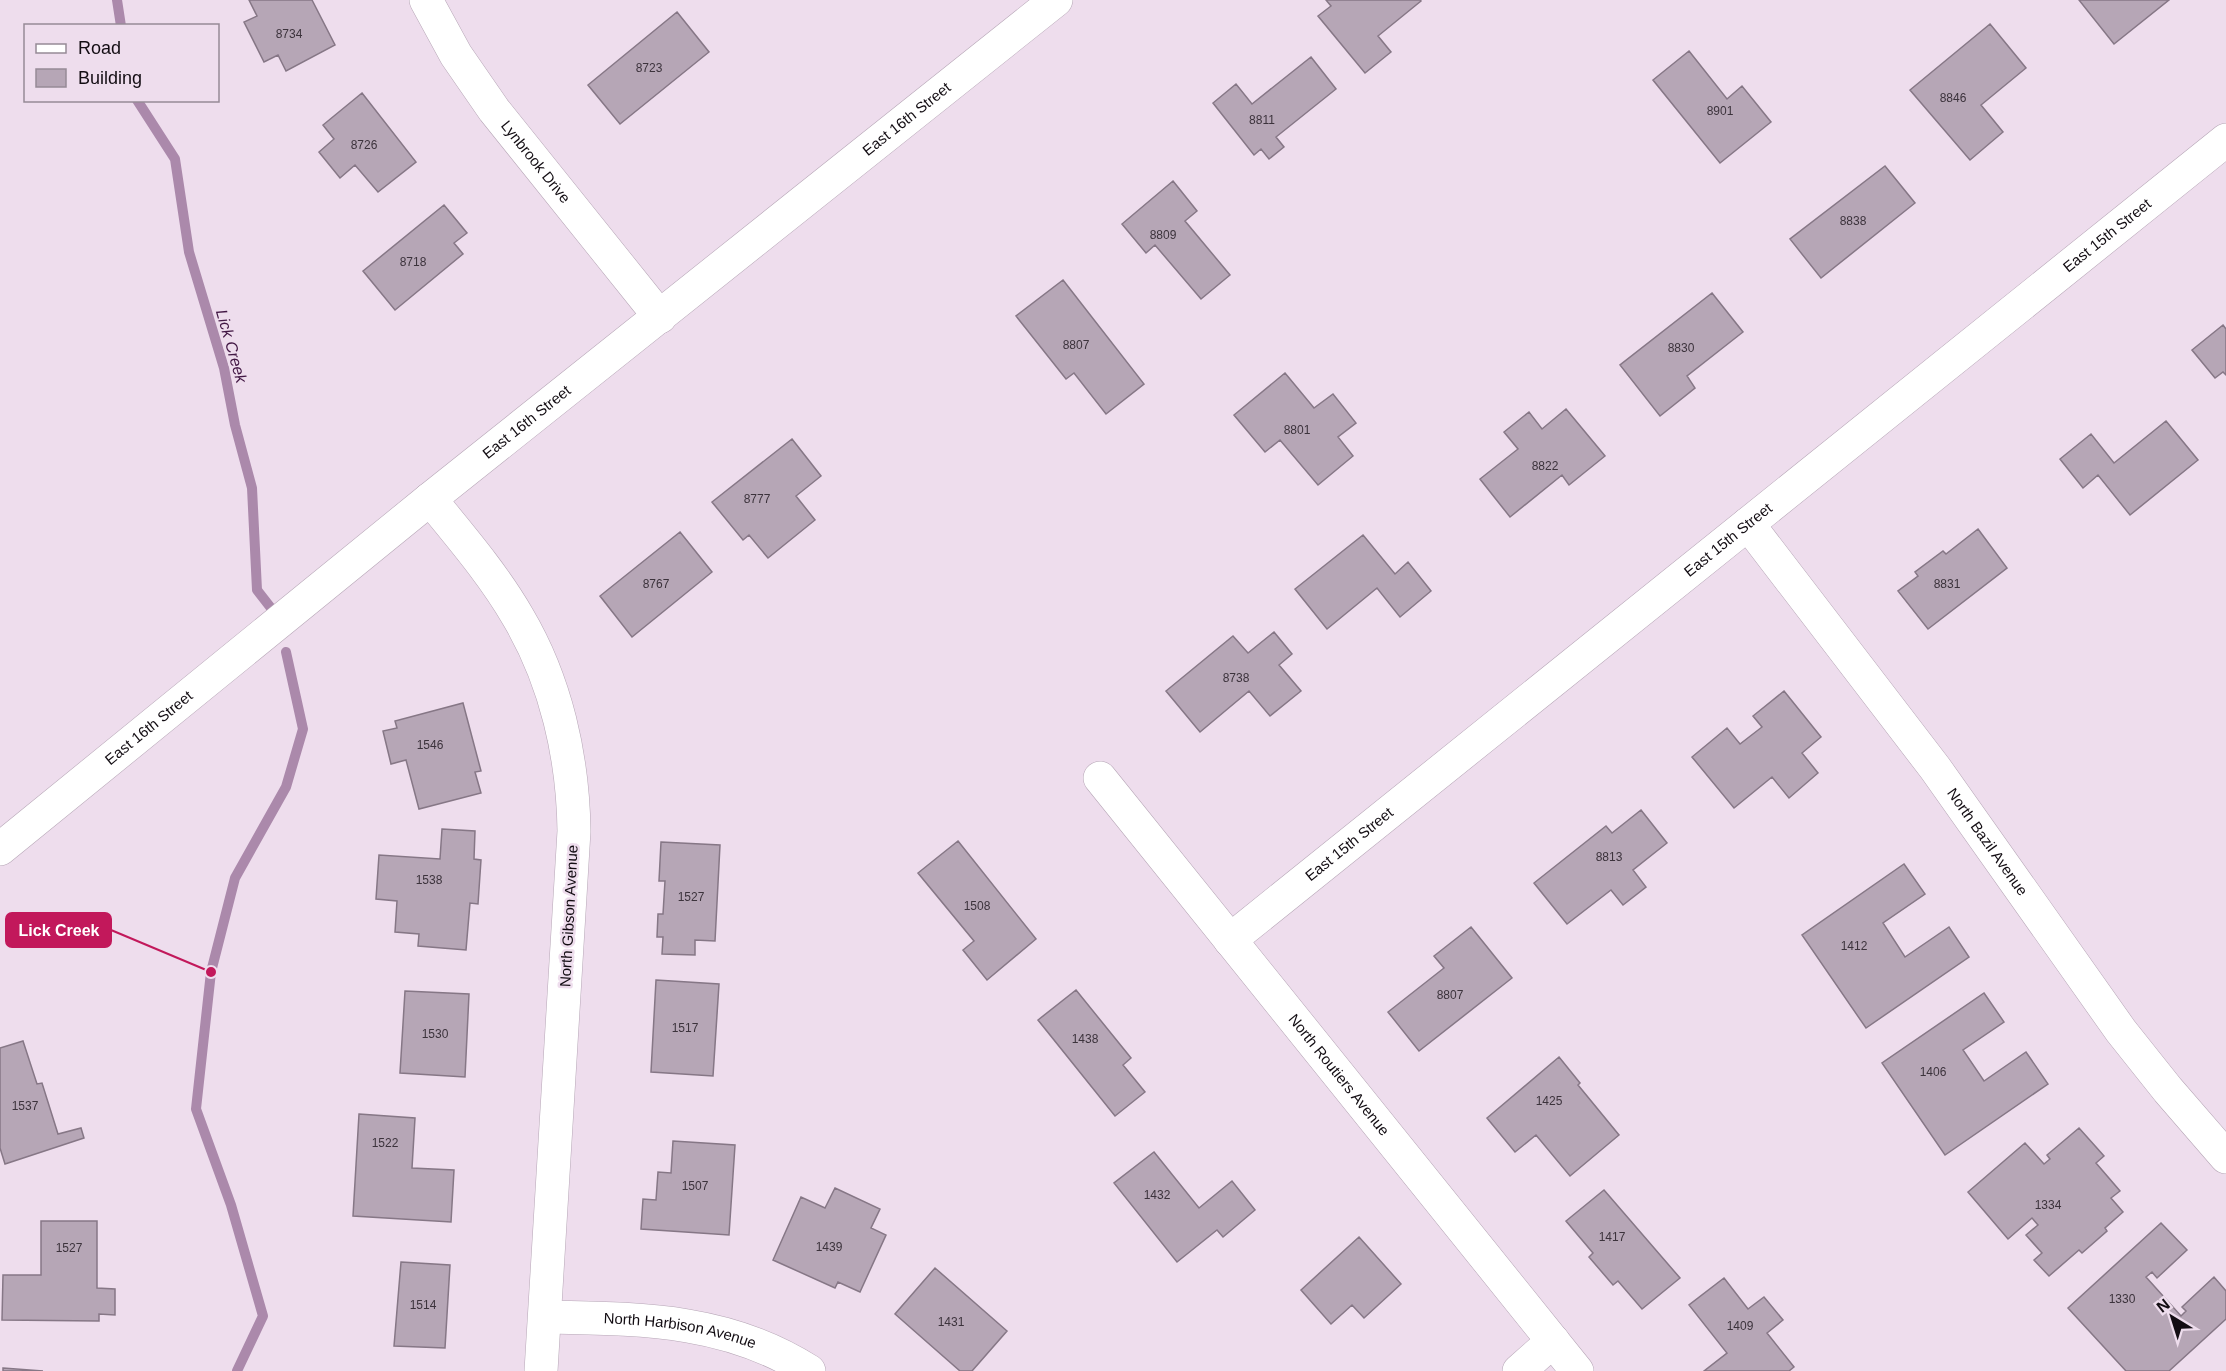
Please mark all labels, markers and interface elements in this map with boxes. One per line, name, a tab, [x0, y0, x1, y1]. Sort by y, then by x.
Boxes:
legend	[24, 24, 219, 102]
house number: 8734	[276, 27, 303, 41]
text: Road	[78, 38, 121, 58]
house number: 8723	[636, 61, 663, 75]
text: Building	[78, 68, 142, 88]
street label: East 16th Street	[859, 78, 954, 159]
house number: 8846	[1940, 91, 1967, 105]
house number: 8901	[1707, 104, 1734, 118]
house number: 8811	[1249, 113, 1275, 127]
street label: Lynbrook Drive	[498, 117, 574, 206]
house number: 8726	[351, 138, 378, 152]
street label: East 15th Street	[2060, 194, 2155, 275]
house number: 8838	[1840, 214, 1867, 228]
house number: 8809	[1150, 228, 1177, 242]
house number: 8718	[400, 255, 427, 269]
water label: Lick Creek	[213, 307, 250, 386]
house number: 8807	[1063, 338, 1090, 352]
house number: 8830	[1668, 341, 1695, 355]
street label: East 16th Street	[479, 381, 574, 462]
house number: 8801	[1284, 423, 1311, 437]
house number: 8822	[1532, 459, 1559, 473]
house number: 8777	[744, 492, 771, 506]
street label: East 15th Street	[1681, 499, 1776, 580]
house number: 8767	[643, 577, 670, 591]
house number: 8831	[1934, 577, 1961, 591]
house number: 8738	[1223, 671, 1250, 685]
street label: East 16th Street	[101, 686, 196, 768]
house number: 1546	[417, 738, 444, 752]
street label: North Bazil Avenue	[1944, 785, 2031, 899]
street label: East 15th Street	[1302, 803, 1397, 884]
street label: North Gibson Avenue	[556, 844, 581, 987]
house number: 8813	[1596, 850, 1623, 864]
house number: 1538	[416, 873, 443, 887]
house number: 1527	[678, 890, 705, 904]
house number: 1508	[964, 899, 991, 913]
callout: Lick Creek	[6, 913, 111, 947]
text: Lick Creek	[19, 922, 100, 939]
house number: 1412	[1841, 939, 1868, 953]
house number: 8807	[1437, 988, 1464, 1002]
street label: North Routiers Avenue	[1285, 1011, 1393, 1139]
house number: 1517	[672, 1021, 699, 1035]
house number: 1530	[422, 1027, 449, 1041]
house number: 1438	[1072, 1032, 1099, 1046]
house number: 1406	[1920, 1065, 1947, 1079]
house number: 1425	[1536, 1094, 1563, 1108]
house number: 1537	[12, 1099, 39, 1113]
house number: 1522	[372, 1136, 399, 1150]
house number: 1507	[682, 1179, 709, 1193]
house number: 1432	[1144, 1188, 1171, 1202]
house number: 1334	[2035, 1198, 2062, 1212]
house number: 1417	[1599, 1230, 1626, 1244]
house number: 1439	[816, 1240, 843, 1254]
house number: 1527	[56, 1241, 83, 1255]
north arrow	[2142, 1287, 2202, 1347]
house number: 1330	[2109, 1292, 2136, 1306]
text: N	[2153, 1295, 2173, 1316]
house number: 1514	[410, 1298, 437, 1312]
street label: North Harbison Avenue	[603, 1309, 759, 1351]
house number: 1431	[938, 1315, 965, 1329]
house number: 1409	[1727, 1319, 1754, 1333]

